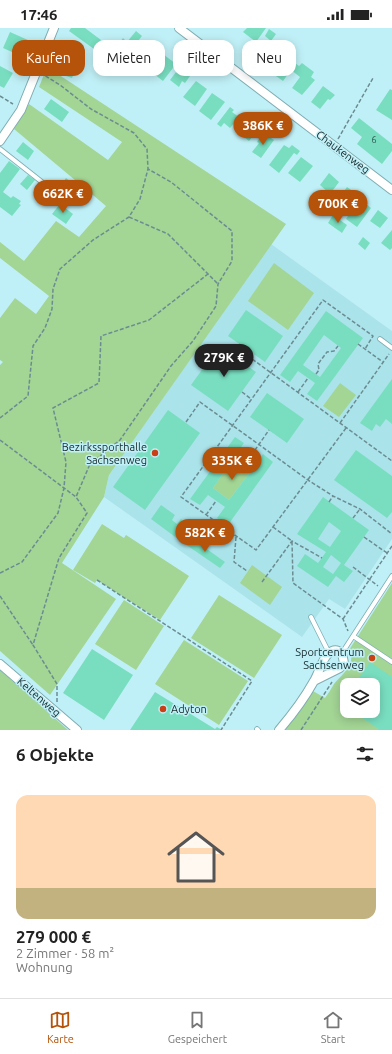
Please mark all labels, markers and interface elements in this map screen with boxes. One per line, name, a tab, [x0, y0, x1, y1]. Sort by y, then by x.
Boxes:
text: 17:46	[20, 6, 58, 23]
chip: Kaufen	[12, 40, 85, 76]
chip: Mieten	[93, 40, 165, 76]
chip: Filter	[173, 40, 234, 76]
chip: Neu	[242, 40, 296, 76]
pin: 386K €	[230, 112, 296, 146]
text: 386K €	[242, 118, 284, 132]
street label: Chaukenweg	[314, 128, 372, 176]
house number: 6	[371, 135, 377, 145]
pin: 662K €	[30, 180, 96, 214]
text: 662K €	[42, 186, 84, 200]
pin: 700K €	[305, 190, 371, 224]
text: 700K €	[317, 196, 359, 210]
pin: 279K €	[191, 344, 257, 378]
text: 279K €	[203, 350, 245, 364]
place label: Bezirkssporthalle Sachsenweg	[62, 441, 147, 466]
pin: 335K €	[199, 447, 265, 481]
marker: Bezirkssporthalle Sachsenweg	[150, 448, 160, 458]
text: 335K €	[211, 453, 253, 467]
pin: 582K €	[172, 519, 238, 553]
text: 582K €	[184, 525, 226, 539]
place label: Sportcentrum Sachsenweg	[295, 646, 364, 671]
marker: Sportcentrum Sachsenweg	[367, 653, 377, 663]
street label: Keltenweg	[15, 675, 63, 719]
map controls	[340, 678, 380, 718]
button: layers	[340, 678, 380, 718]
place label: Adyton	[171, 703, 207, 715]
marker: Adyton	[158, 704, 168, 714]
icon: filters	[354, 743, 376, 765]
text: 6 Objekte	[16, 745, 94, 764]
icon: home	[160, 821, 232, 893]
text: 279 000 €	[16, 927, 91, 946]
text: 2 Zimmer · 58 m²	[16, 946, 114, 960]
text: Wohnung	[16, 960, 73, 974]
tab: Karte	[47, 1009, 74, 1045]
tab: Gespeichert	[168, 1009, 227, 1045]
tab: Start	[321, 1009, 345, 1045]

